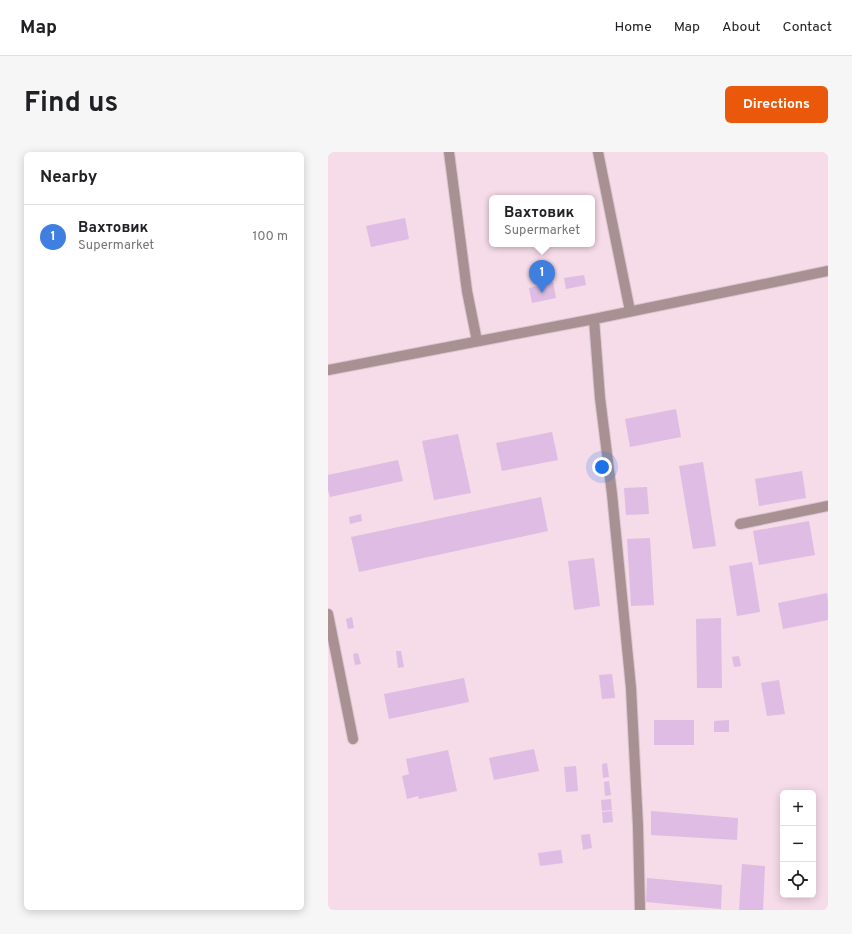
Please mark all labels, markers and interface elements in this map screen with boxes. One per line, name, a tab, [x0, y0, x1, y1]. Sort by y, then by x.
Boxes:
text: Map	[20, 16, 57, 40]
text: Home	[615, 19, 652, 36]
text: Map	[674, 19, 700, 36]
text: About	[722, 19, 761, 36]
text: Contact	[783, 19, 832, 36]
text: Find us	[24, 86, 118, 122]
button: Directions	[725, 86, 828, 123]
text: Nearby	[40, 167, 97, 189]
popup	[489, 195, 595, 247]
text: Вахтовик	[504, 204, 574, 223]
text: Вахтовик	[78, 219, 148, 238]
text: Supermarket	[504, 223, 580, 239]
text: 1	[50, 229, 56, 245]
text: 100 m	[252, 229, 288, 245]
text: Supermarket	[78, 238, 154, 254]
pin: 1	[529, 260, 555, 293]
your location	[592, 457, 612, 477]
map controls	[780, 790, 816, 898]
button: +	[780, 790, 816, 826]
button: −	[780, 826, 816, 862]
button: locate	[780, 862, 816, 898]

